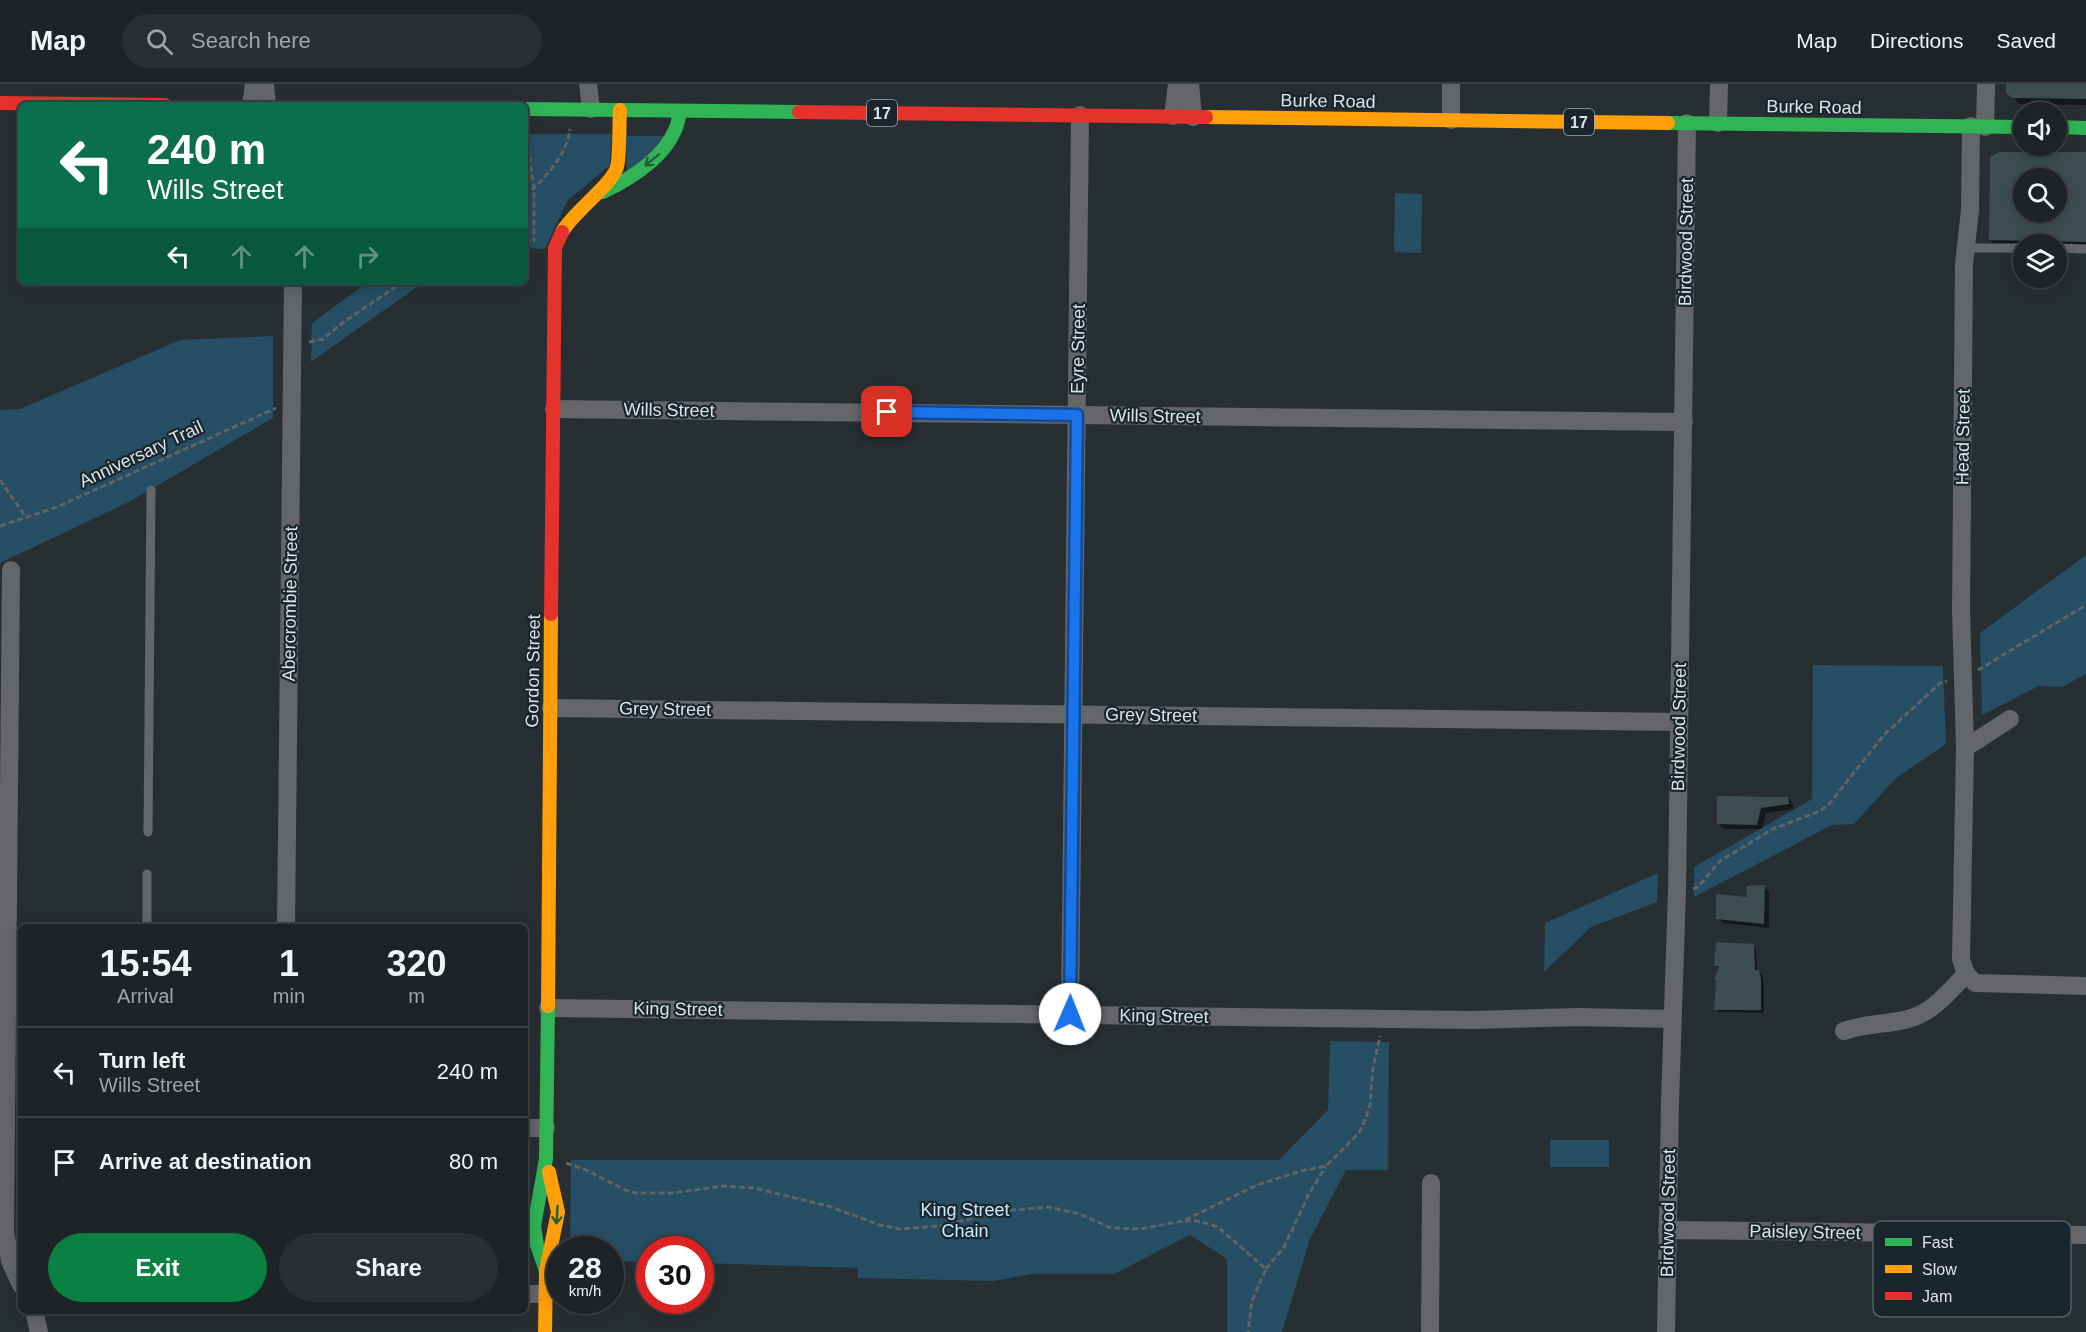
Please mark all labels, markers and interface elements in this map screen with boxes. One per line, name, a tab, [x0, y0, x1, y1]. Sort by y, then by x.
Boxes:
search box	[122, 14, 542, 68]
text: Map	[30, 25, 86, 56]
icon: search	[143, 25, 176, 58]
text: Search here	[191, 28, 311, 53]
text: Map	[1796, 29, 1837, 52]
text: Directions	[1870, 29, 1963, 52]
text: Saved	[1996, 29, 2056, 52]
street label: Burke Road	[1280, 90, 1376, 112]
street label: Burke Road	[1766, 96, 1862, 118]
road number: 17	[867, 100, 897, 126]
map controls	[2013, 102, 2067, 288]
button: sound	[2013, 102, 2067, 156]
road number: 17	[1564, 109, 1594, 135]
icon: left	[48, 126, 126, 204]
text: 240 m	[147, 126, 266, 173]
one-way arrow	[644, 153, 660, 166]
button: search	[2013, 168, 2067, 222]
text: Wills Street	[147, 175, 284, 205]
street label: Birdwood Street	[1675, 178, 1697, 306]
button: layers	[2013, 234, 2067, 288]
icon: left	[162, 240, 195, 273]
icon: ahead	[225, 240, 258, 273]
icon: ahead	[288, 240, 321, 273]
icon: right	[351, 240, 384, 273]
street label: Eyre Street	[1067, 304, 1089, 394]
pin	[861, 386, 912, 437]
street label: Head Street	[1952, 389, 1974, 485]
icon: arrive	[870, 395, 903, 428]
street label: Wills Street	[623, 399, 715, 421]
street label: Wills Street	[1109, 405, 1201, 427]
street label: Anniversary Trail	[76, 417, 206, 491]
street label: Abercrombie Street	[279, 526, 301, 682]
street label: Gordon Street	[522, 614, 544, 728]
street label: Birdwood Street	[1668, 663, 1690, 791]
street label: Grey Street	[619, 698, 711, 720]
street label: Grey Street	[1105, 704, 1197, 726]
text: 15:54	[99, 943, 191, 984]
text: 1	[279, 943, 299, 984]
text: 320	[386, 943, 447, 984]
position arrow	[1038, 982, 1102, 1046]
text: Arrival	[117, 985, 174, 1007]
text: min	[273, 985, 305, 1007]
text: m	[408, 985, 425, 1007]
street label: King Street	[633, 998, 723, 1020]
street label: King Street	[1119, 1005, 1209, 1027]
text: Turn left	[99, 1048, 185, 1073]
icon: left	[48, 1056, 81, 1089]
text: 240 m	[437, 1059, 498, 1084]
text: Wills Street	[99, 1074, 200, 1096]
icon: arrive	[48, 1146, 81, 1179]
text: Arrive at destination	[99, 1149, 312, 1174]
text: 80 m	[449, 1149, 498, 1174]
street label: Birdwood Street	[1657, 1149, 1679, 1277]
park label: King Street Chain	[920, 1200, 1010, 1241]
one-way arrow	[551, 1205, 562, 1224]
street label: Paisley Street	[1749, 1221, 1861, 1243]
legend	[1873, 1221, 2071, 1317]
button: Exit	[48, 1233, 267, 1302]
button: Share	[279, 1233, 498, 1302]
text: Fast	[1922, 1234, 1954, 1251]
speed limit sign: 30	[636, 1236, 714, 1314]
text: 28	[568, 1251, 602, 1284]
text: Slow	[1922, 1261, 1957, 1278]
text: km/h	[569, 1282, 601, 1299]
text: Jam	[1922, 1288, 1952, 1305]

